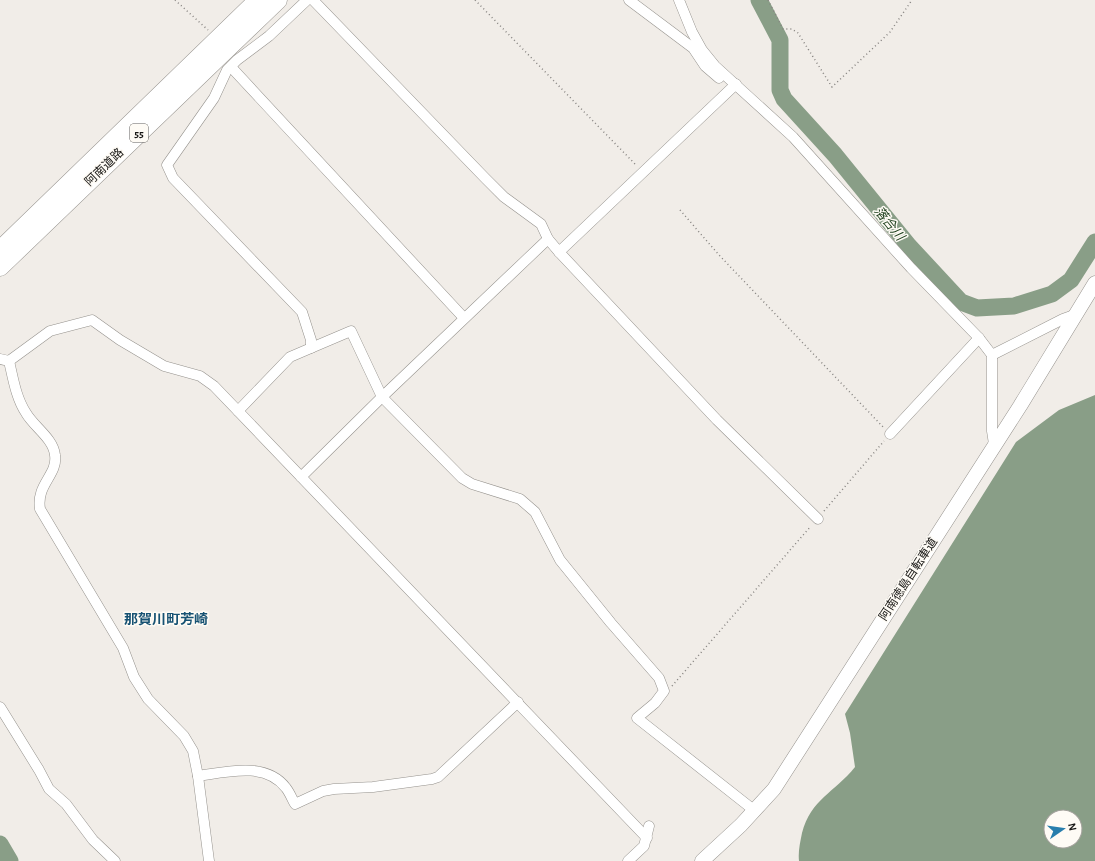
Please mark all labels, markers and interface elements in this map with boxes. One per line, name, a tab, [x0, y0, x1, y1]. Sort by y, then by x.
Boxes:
road number: 55	[130, 124, 148, 142]
street label: 阿南道路	[82, 145, 125, 188]
water label: 落合川	[872, 204, 908, 245]
street label: 阿南徳島自転車道	[876, 535, 939, 623]
district label: 那賀川町芳崎	[124, 612, 208, 627]
north arrow	[1043, 809, 1083, 849]
text: N	[1066, 822, 1078, 832]

